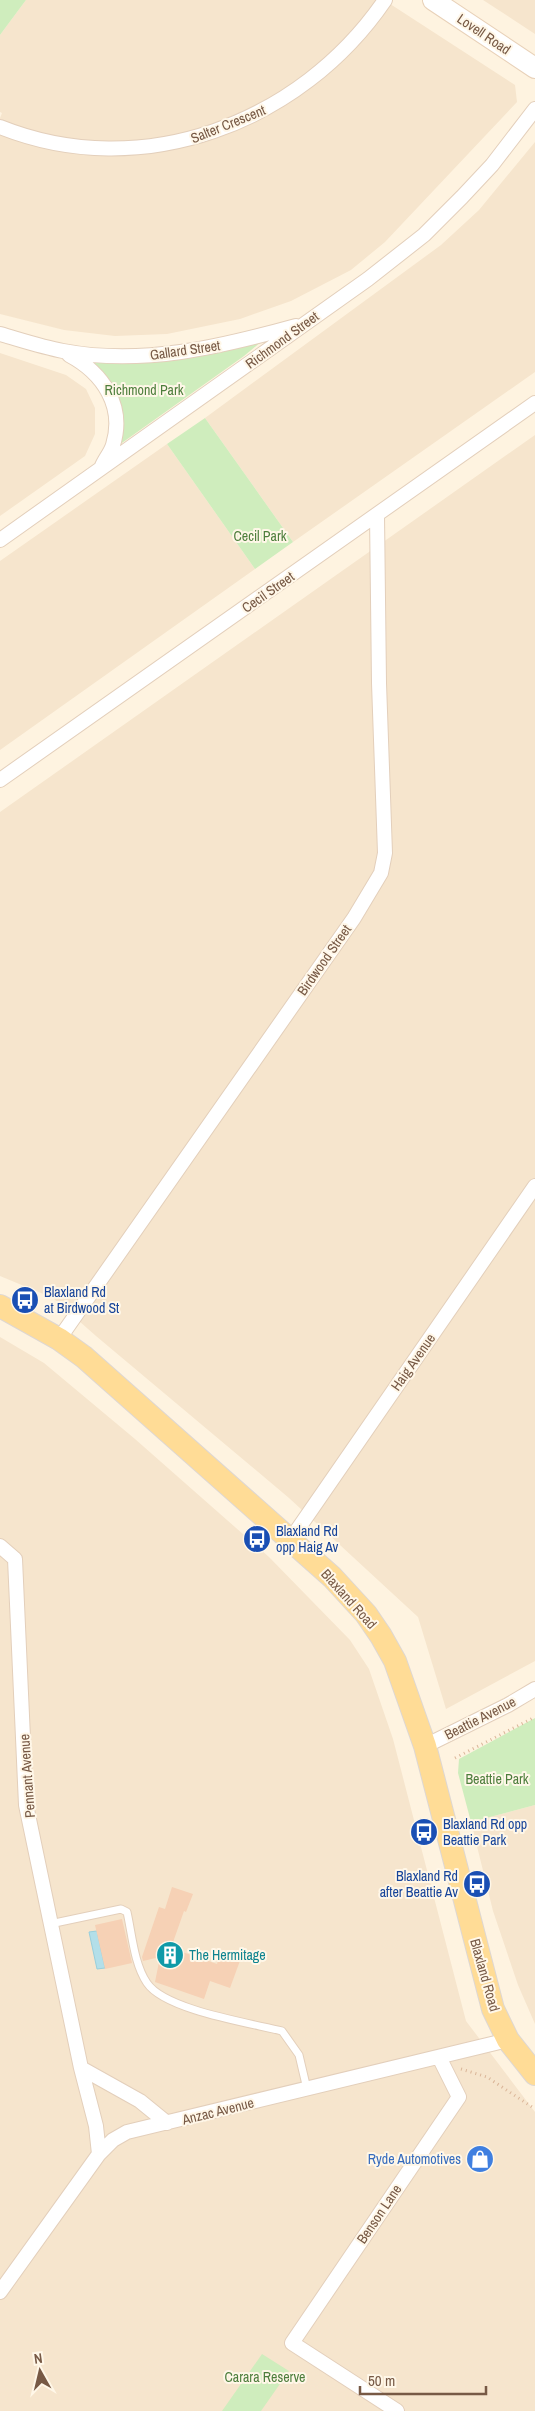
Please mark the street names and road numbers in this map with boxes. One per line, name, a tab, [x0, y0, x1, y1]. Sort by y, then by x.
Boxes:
street label: Lovell Road	[454, 10, 514, 58]
street label: Salter Crescent	[188, 101, 268, 147]
street label: Richmond Street	[242, 307, 322, 373]
street label: Gallard Street	[149, 336, 221, 364]
street label: Cecil Street	[238, 567, 298, 617]
street label: Birdwood Street	[293, 921, 355, 999]
street label: Haig Avenue	[387, 1330, 439, 1394]
street label: Blaxland Road	[317, 1565, 381, 1633]
street label: Beattie Avenue	[441, 1692, 519, 1744]
street label: Pennant Avenue	[15, 1733, 39, 1819]
street label: Blaxland Road	[466, 1937, 504, 2013]
street label: Anzac Avenue	[179, 2093, 256, 2129]
street label: Benson Lane	[353, 2181, 405, 2247]

